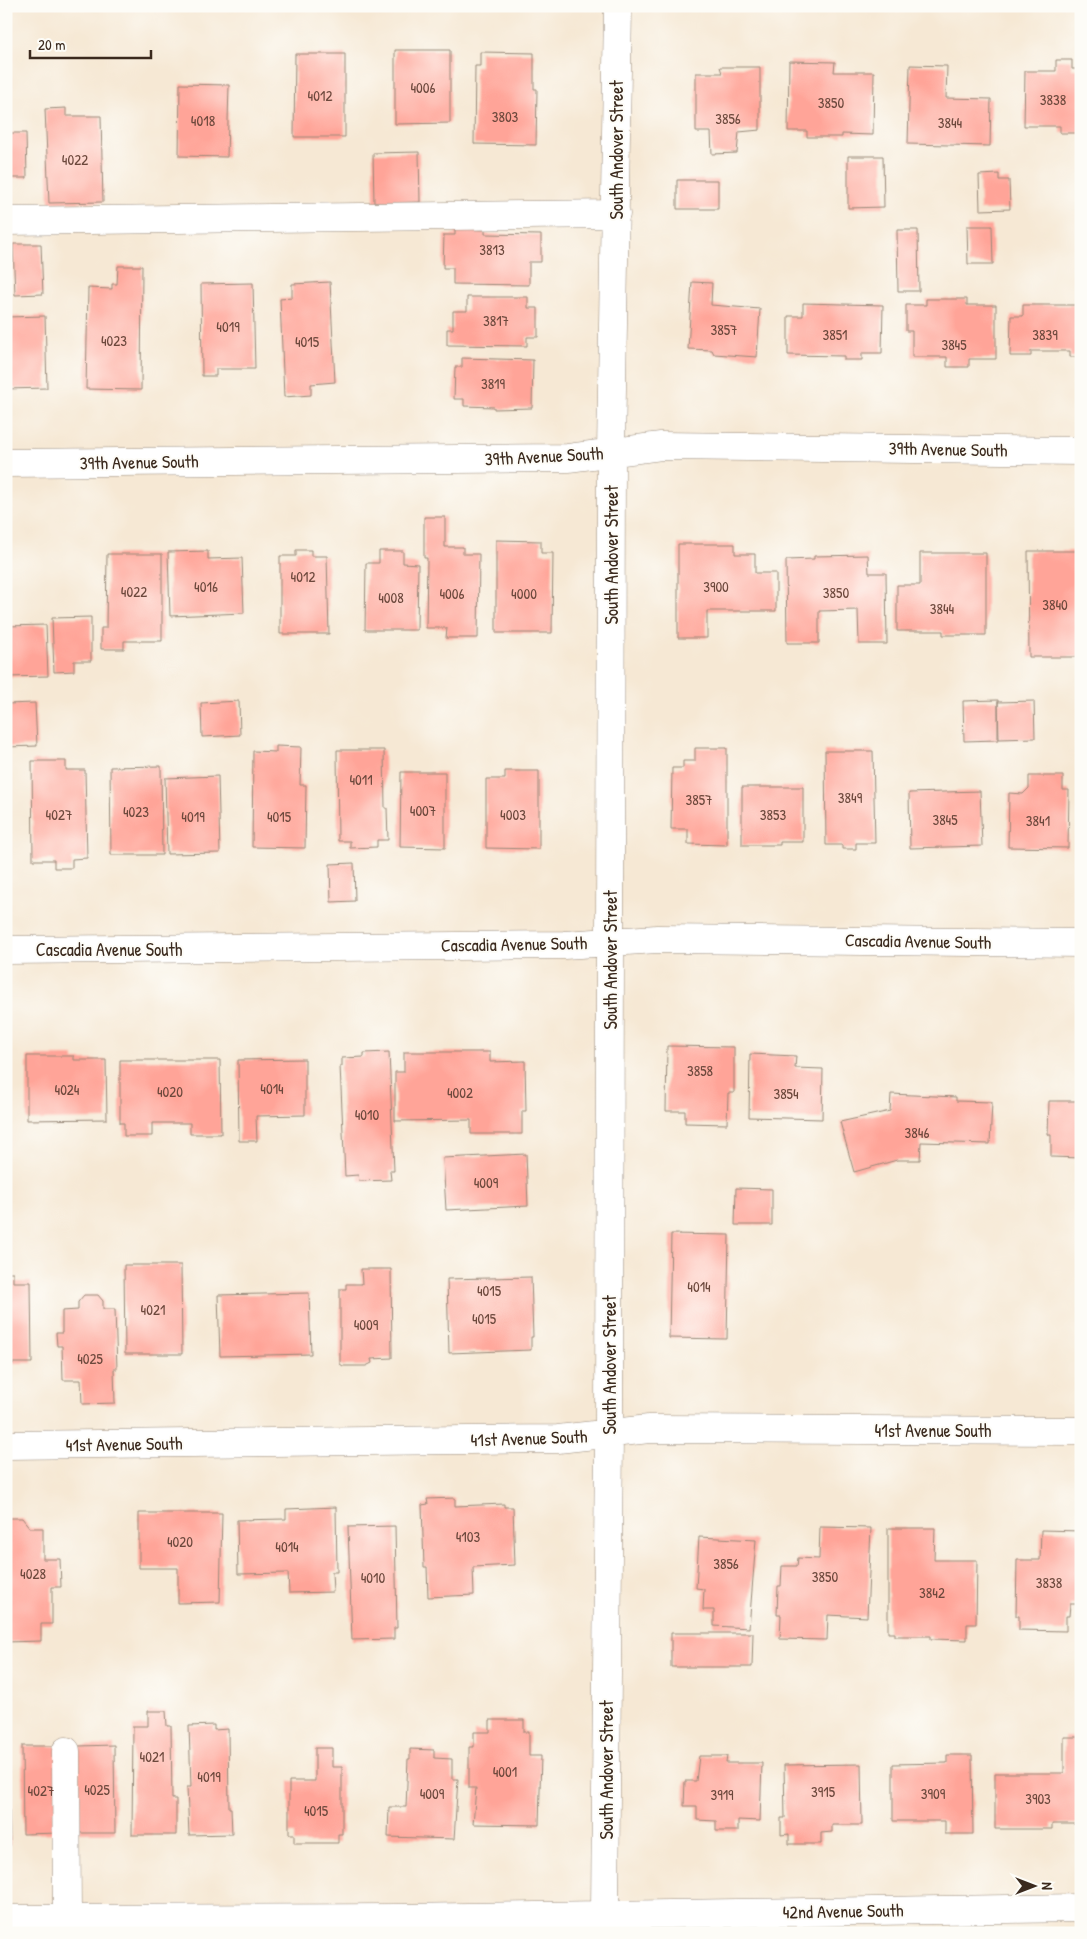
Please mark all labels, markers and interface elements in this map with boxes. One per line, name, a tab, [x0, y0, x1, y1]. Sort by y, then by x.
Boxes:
scale bar	[30, 28, 151, 60]
text: 20 m	[38, 34, 65, 55]
house number: 4006	[410, 77, 436, 98]
street label: South Andover Street	[604, 80, 629, 220]
house number: 4012	[308, 85, 332, 106]
house number: 3838	[1040, 89, 1066, 110]
house number: 3850	[818, 92, 844, 113]
house number: 3803	[492, 106, 519, 127]
house number: 3856	[715, 108, 741, 129]
house number: 4018	[191, 110, 215, 131]
house number: 3844	[938, 112, 963, 133]
house number: 4022	[62, 149, 88, 170]
house number: 3813	[479, 239, 505, 260]
house number: 3817	[483, 310, 509, 331]
house number: 4019	[216, 316, 240, 337]
house number: 3857	[711, 319, 738, 340]
house number: 3851	[822, 324, 848, 345]
house number: 3839	[1032, 324, 1058, 345]
house number: 4023	[101, 330, 127, 351]
house number: 4015	[295, 331, 320, 352]
house number: 3845	[941, 334, 967, 355]
house number: 3819	[481, 373, 506, 394]
street label: 39th Avenue South	[888, 435, 1008, 463]
street label: 39th Avenue South	[484, 440, 604, 472]
street label: 39th Avenue South	[79, 448, 199, 476]
street label: South Andover Street	[599, 485, 624, 625]
house number: 4012	[291, 566, 315, 587]
house number: 4016	[194, 576, 218, 597]
house number: 3900	[703, 576, 729, 597]
house number: 4022	[121, 581, 147, 602]
house number: 3850	[823, 582, 849, 603]
house number: 4006	[439, 583, 465, 604]
house number: 4000	[511, 583, 537, 604]
house number: 4008	[378, 587, 404, 608]
house number: 3840	[1042, 594, 1068, 615]
house number: 3844	[930, 598, 955, 619]
house number: 4011	[349, 769, 373, 790]
house number: 3849	[838, 787, 863, 808]
house number: 3857	[686, 789, 713, 810]
house number: 4007	[410, 800, 436, 821]
house number: 4023	[123, 801, 149, 822]
house number: 4027	[46, 804, 72, 825]
house number: 4003	[500, 804, 526, 825]
house number: 3853	[760, 804, 786, 825]
house number: 4019	[181, 806, 205, 827]
house number: 4015	[267, 806, 292, 827]
house number: 3845	[932, 809, 958, 830]
house number: 3841	[1026, 810, 1050, 831]
street label: South Andover Street	[598, 890, 623, 1030]
street label: Cascadia Avenue South	[845, 927, 992, 955]
street label: Cascadia Avenue South	[441, 930, 588, 958]
street label: Cascadia Avenue South	[36, 937, 183, 962]
house number: 3858	[687, 1060, 713, 1081]
house number: 4014	[260, 1078, 284, 1099]
house number: 4024	[55, 1079, 80, 1100]
house number: 4020	[157, 1081, 183, 1102]
house number: 4002	[447, 1082, 473, 1103]
house number: 3854	[773, 1083, 799, 1104]
house number: 4010	[355, 1104, 380, 1125]
house number: 3846	[905, 1122, 929, 1143]
house number: 4009	[474, 1172, 499, 1193]
house number: 4014	[687, 1276, 711, 1297]
house number: 4015	[477, 1280, 502, 1301]
street label: South Andover Street	[597, 1295, 622, 1435]
house number: 4021	[141, 1299, 165, 1320]
house number: 4015	[472, 1308, 497, 1329]
house number: 4009	[354, 1314, 379, 1335]
house number: 4025	[77, 1348, 104, 1369]
street label: 41st Avenue South	[875, 1418, 992, 1443]
street label: 41st Avenue South	[470, 1423, 588, 1453]
street label: 41st Avenue South	[65, 1430, 183, 1458]
house number: 4103	[456, 1526, 481, 1547]
house number: 4020	[167, 1531, 193, 1552]
house number: 4014	[275, 1536, 299, 1557]
house number: 3856	[713, 1553, 739, 1574]
house number: 4028	[20, 1563, 46, 1584]
house number: 3850	[812, 1566, 838, 1587]
house number: 4010	[361, 1567, 386, 1588]
house number: 3838	[1036, 1572, 1062, 1593]
house number: 3842	[919, 1582, 945, 1603]
street label: South Andover Street	[594, 1700, 619, 1840]
house number: 4021	[140, 1746, 164, 1767]
house number: 4001	[493, 1761, 517, 1782]
house number: 4019	[197, 1766, 221, 1787]
house number: 4025	[84, 1779, 111, 1800]
house number: 4027	[28, 1780, 54, 1801]
house number: 3915	[811, 1781, 836, 1802]
house number: 4009	[420, 1783, 445, 1804]
house number: 3909	[921, 1783, 946, 1804]
house number: 3919	[710, 1784, 734, 1805]
house number: 3903	[1025, 1788, 1051, 1809]
house number: 4015	[304, 1800, 329, 1821]
north arrow	[1010, 1862, 1060, 1912]
text: N	[1038, 1882, 1057, 1890]
street label: 42nd Avenue South	[782, 1897, 904, 1925]

